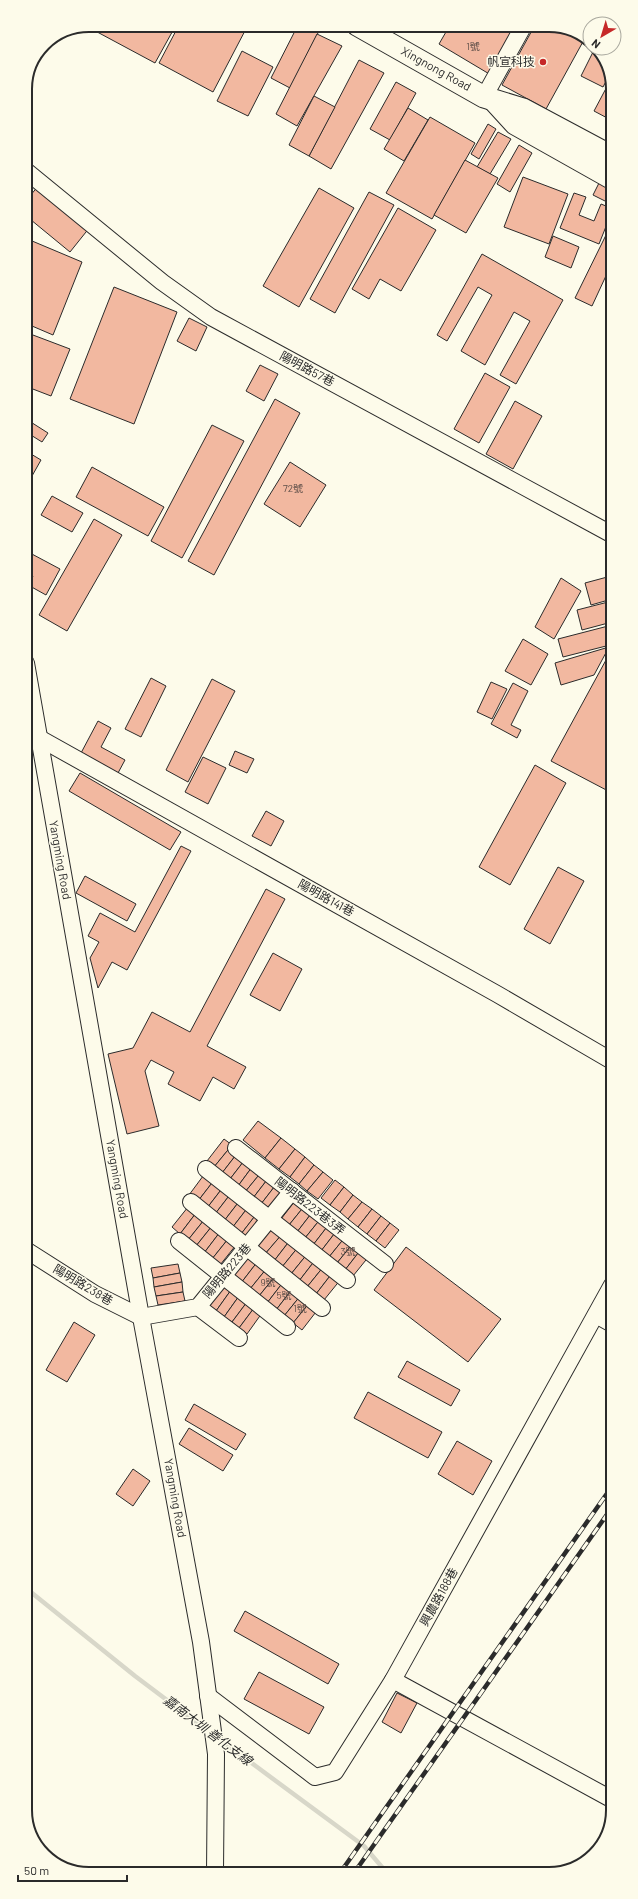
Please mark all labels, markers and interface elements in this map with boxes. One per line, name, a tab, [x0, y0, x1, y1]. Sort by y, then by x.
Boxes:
north arrow	[582, 16, 622, 56]
text: N	[589, 37, 602, 52]
house number: 1號	[466, 40, 480, 52]
street label: Xingnong Road	[399, 43, 474, 93]
place label: 帆宣科技	[487, 54, 535, 68]
marker: 帆宣科技	[538, 57, 548, 67]
street label: 陽明路57巷	[278, 348, 337, 388]
house number: 72號	[283, 482, 303, 494]
street label: Yangming Road	[47, 819, 75, 900]
street label: 陽明路141巷	[296, 876, 357, 918]
street label: Yangming Road	[104, 1138, 132, 1219]
street label: 陽明路223巷3弄	[273, 1173, 348, 1237]
street label: 陽明路223巷	[199, 1240, 253, 1301]
house number: 3號	[340, 1245, 356, 1257]
street label: 陽明路238巷	[51, 1261, 116, 1307]
house number: 9號	[260, 1276, 276, 1288]
house number: 5號	[276, 1289, 292, 1301]
house number: 1號	[293, 1302, 307, 1314]
street label: Yangming Road	[162, 1457, 190, 1538]
street label: 興農路188巷	[416, 1565, 460, 1628]
water label: 嘉南大圳 善化支線	[161, 1692, 257, 1770]
scale bar	[18, 1857, 127, 1883]
text: 50 m	[24, 1863, 49, 1877]

